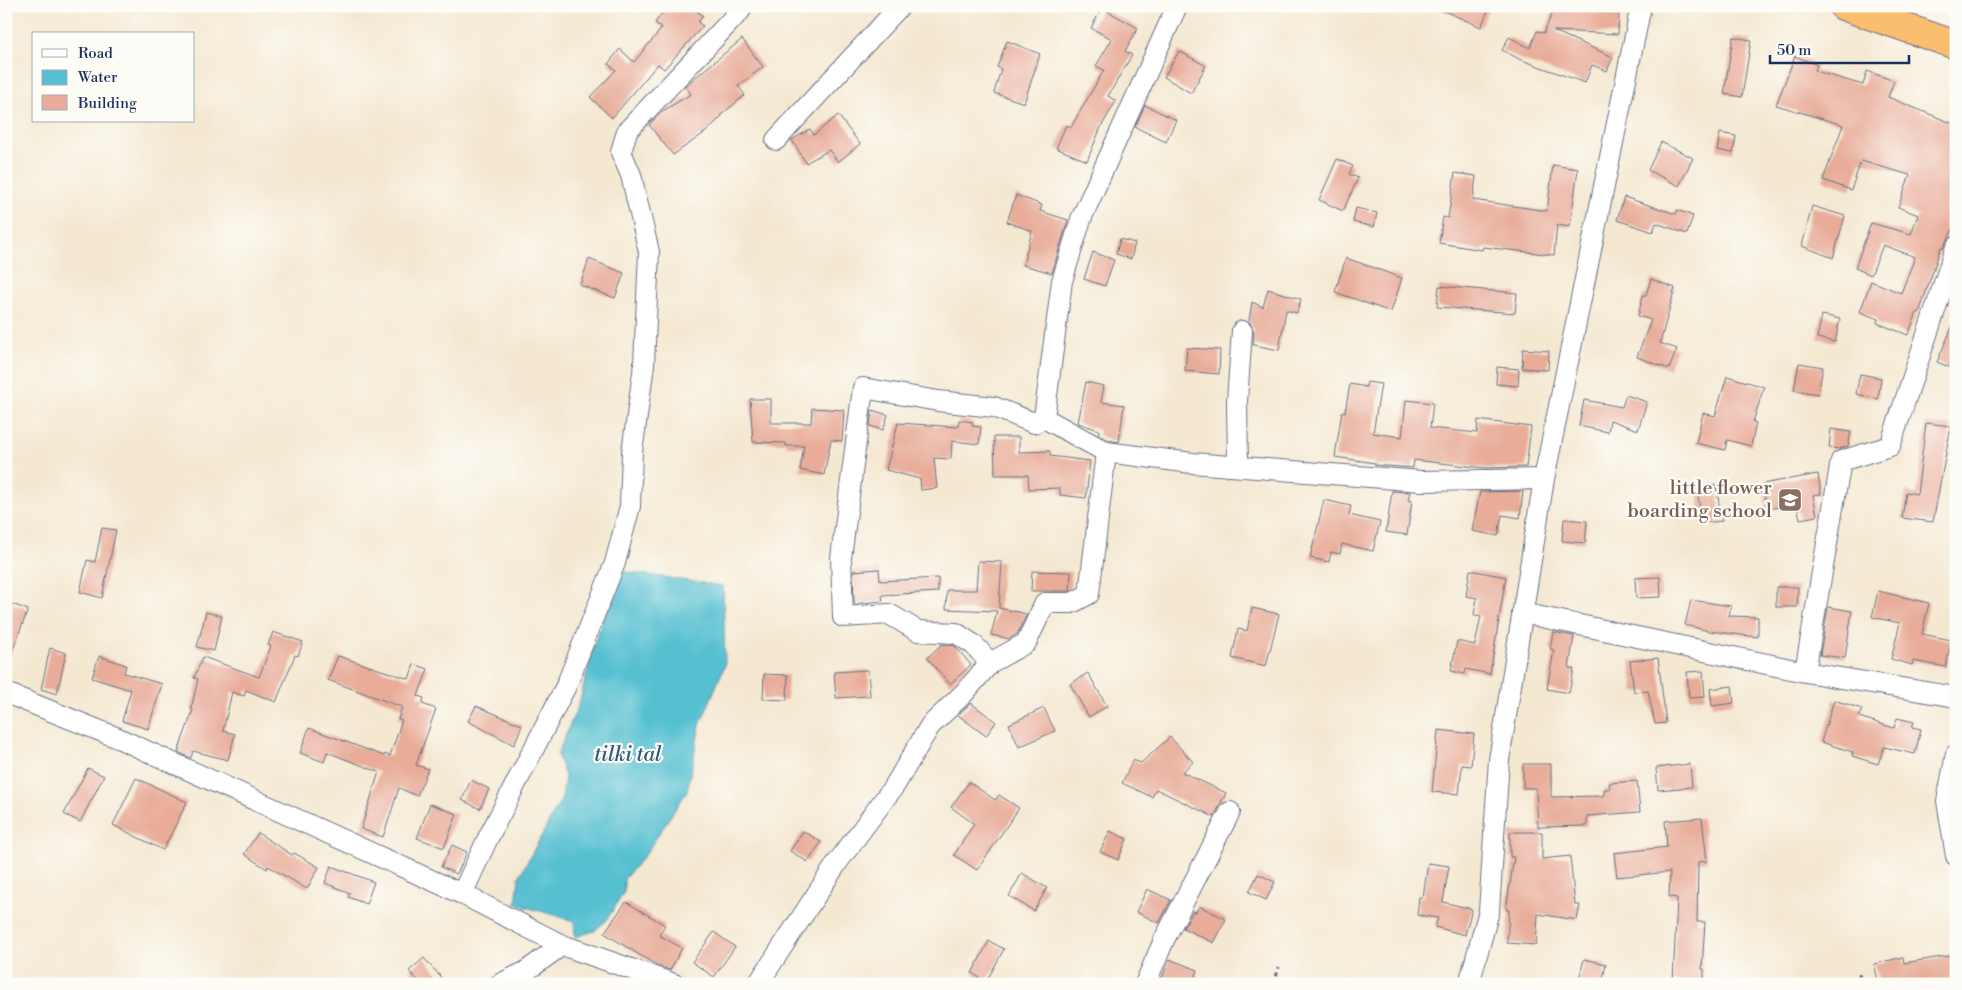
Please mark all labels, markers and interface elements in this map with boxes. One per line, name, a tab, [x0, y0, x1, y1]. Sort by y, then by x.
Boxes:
legend	[32, 32, 195, 122]
scale bar	[1770, 32, 1908, 64]
text: 50 m	[1777, 41, 1811, 60]
text: Road	[78, 44, 113, 63]
text: Water	[77, 68, 118, 87]
text: Building	[77, 94, 137, 113]
place label: little flower boarding school	[1627, 476, 1772, 524]
school or university icon: little flower boarding school	[1777, 487, 1803, 513]
water label: tilki tal	[594, 742, 662, 768]

